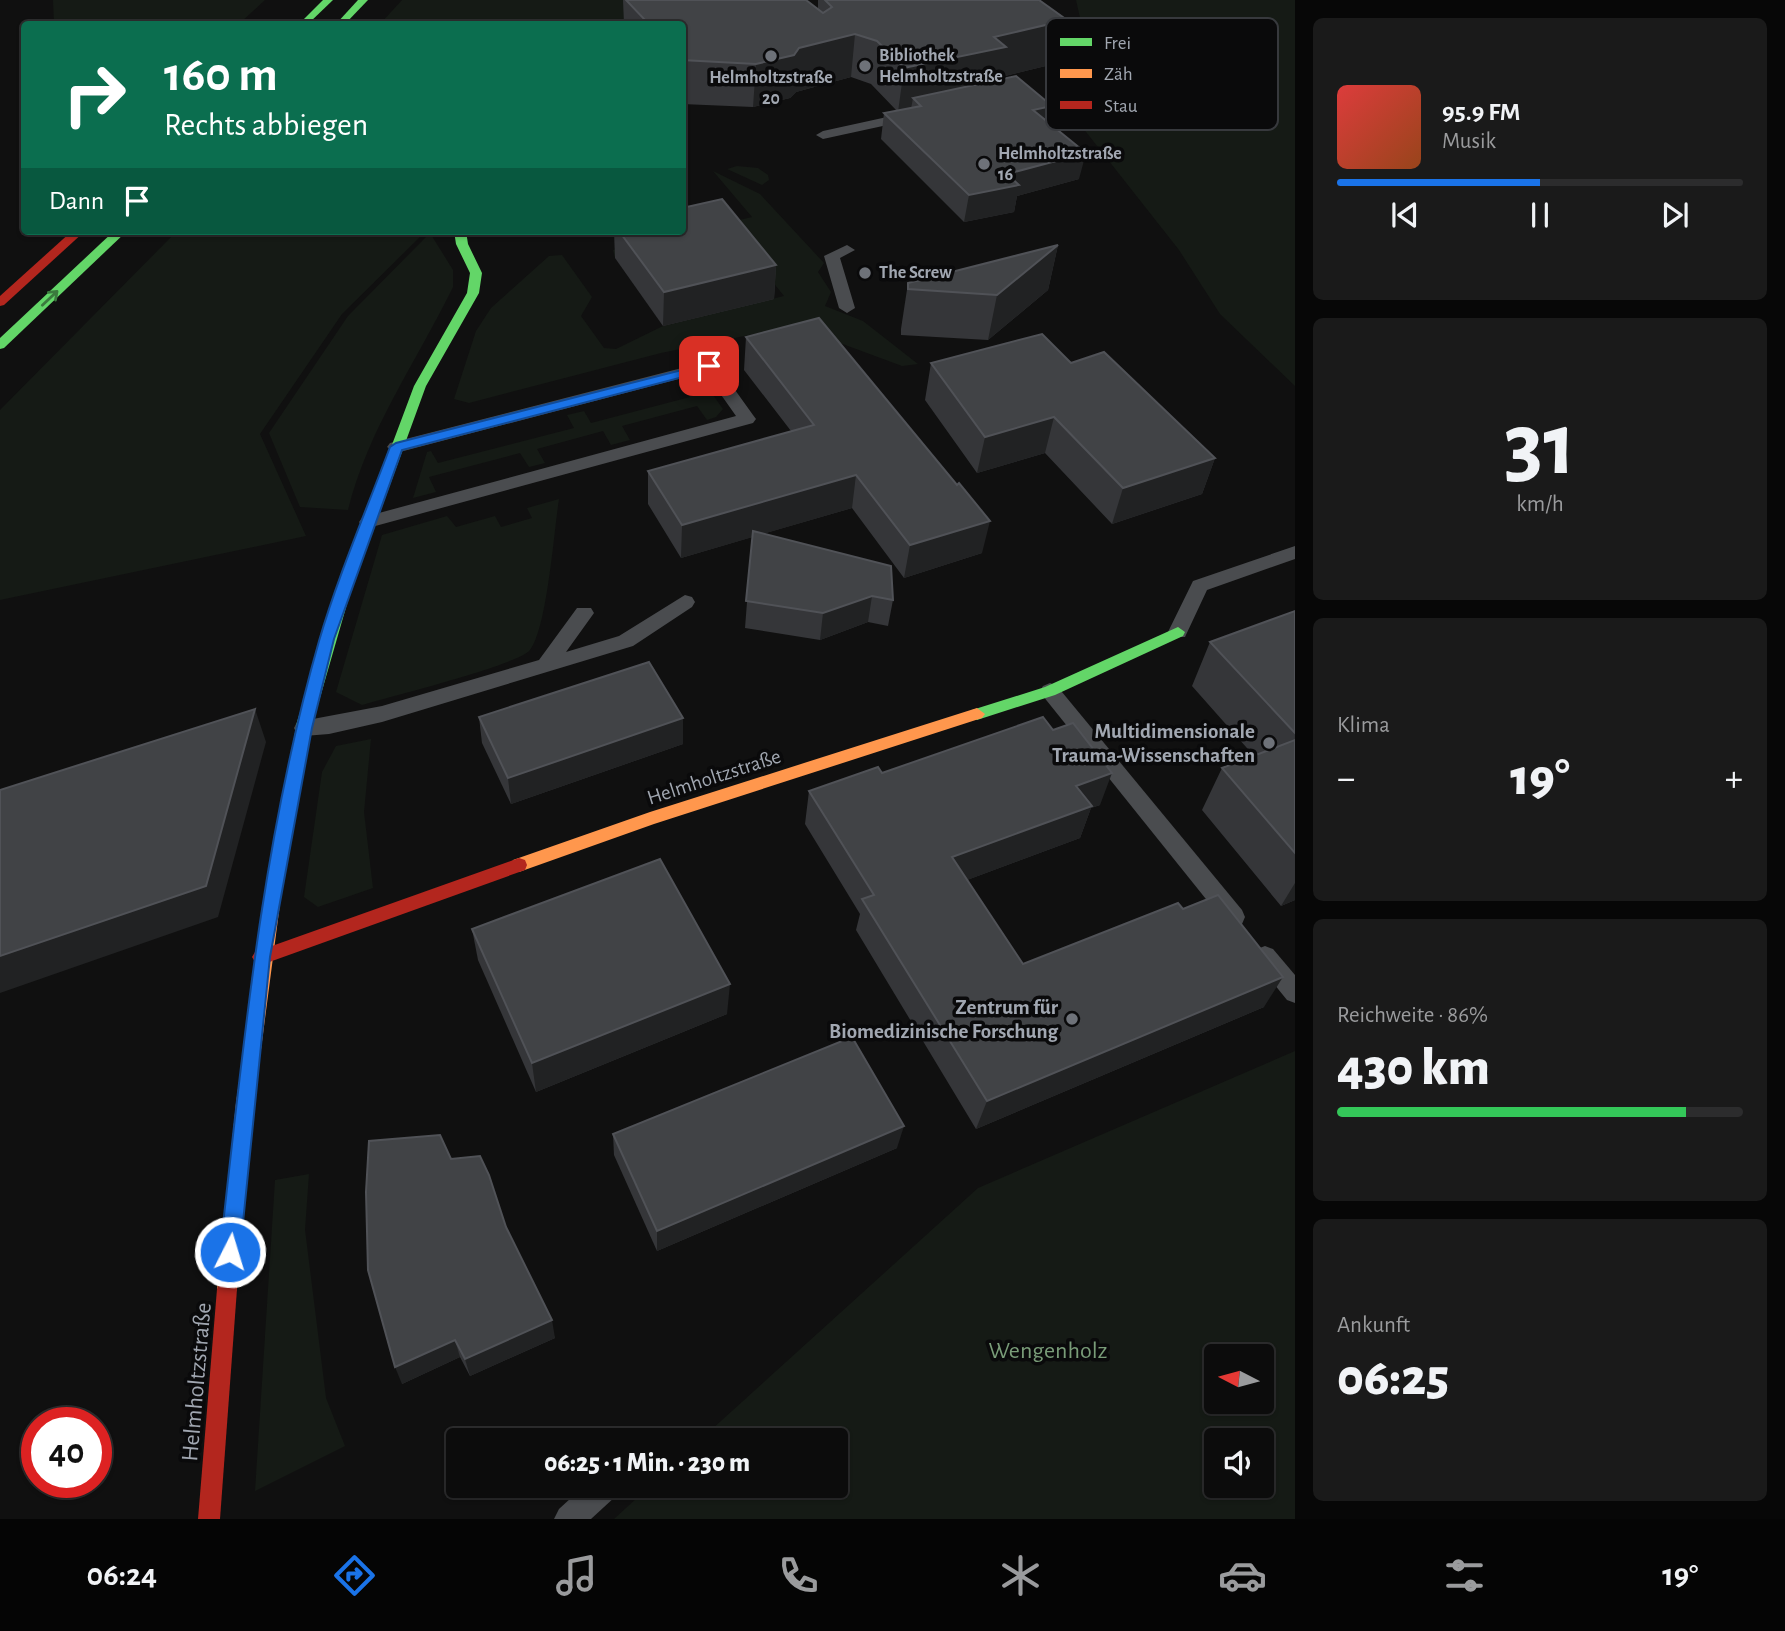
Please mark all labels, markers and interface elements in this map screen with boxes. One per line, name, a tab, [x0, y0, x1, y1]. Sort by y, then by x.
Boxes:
legend	[1046, 18, 1278, 130]
text: Frei	[1104, 34, 1131, 53]
place label: Bibliothek Helmholtzstraße	[879, 47, 1003, 86]
marker: Helmholtzstraße 20	[763, 48, 779, 64]
icon: right	[49, 49, 140, 140]
text: 160 m	[164, 51, 278, 100]
marker: Bibliothek Helmholtzstraße	[857, 58, 873, 74]
text: Zäh	[1104, 65, 1133, 84]
place label: Helmholtzstraße 20	[709, 69, 833, 108]
text: Stau	[1104, 97, 1138, 116]
text: 95.9 FM	[1442, 99, 1521, 125]
text: Rechts abbiegen	[164, 109, 368, 141]
text: Musik	[1442, 130, 1496, 153]
place label: Helmholtzstraße 16	[998, 145, 1122, 184]
marker: Helmholtzstraße 16	[976, 156, 992, 172]
icon: arrive	[118, 182, 156, 220]
text: Dann	[49, 188, 104, 214]
icon: previous	[1386, 196, 1424, 234]
icon: pause	[1521, 196, 1559, 234]
icon: next	[1656, 196, 1694, 234]
place label: The Screw	[879, 264, 952, 282]
marker: The Screw	[857, 265, 873, 281]
one-way arrow	[41, 290, 58, 307]
pin	[679, 336, 739, 396]
icon: arrive	[690, 347, 728, 385]
text: 31	[1504, 400, 1576, 491]
text: km/h	[1516, 493, 1564, 516]
text: Klima	[1337, 714, 1390, 737]
place label: Multidimensionale Trauma-Wissenschaften	[1052, 721, 1255, 766]
marker: Multidimensionale Trauma-Wissenschaften	[1261, 735, 1277, 751]
street label: Helmholtzstraße	[644, 745, 784, 809]
text: 19°	[1510, 752, 1570, 804]
text: −	[1337, 760, 1355, 798]
text: +	[1725, 760, 1743, 798]
place label: Zentrum für Biomedizinische Forschung	[829, 997, 1059, 1042]
text: Reichweite · 86%	[1337, 1004, 1488, 1027]
marker: Zentrum für Biomedizinische Forschung	[1064, 1011, 1080, 1027]
text: 430 km	[1337, 1042, 1490, 1094]
position arrow	[193, 1215, 267, 1289]
street label: Helmholtzstraße	[178, 1302, 216, 1462]
text: Ankunft	[1337, 1314, 1410, 1337]
park label: Wengenholz	[988, 1339, 1108, 1363]
north arrow	[1204, 1344, 1274, 1414]
map controls	[1204, 1344, 1274, 1498]
text: 06:25	[1337, 1352, 1449, 1404]
speed limit sign: 40	[21, 1407, 112, 1498]
button: sound	[1204, 1428, 1274, 1498]
text: 06:25 · 1 Min. · 230 m	[544, 1450, 750, 1476]
icon: directions	[330, 1551, 379, 1600]
icon: music	[552, 1551, 601, 1600]
icon: phone	[774, 1551, 823, 1600]
icon: climate	[996, 1551, 1045, 1600]
icon: car	[1218, 1551, 1267, 1600]
icon: filters	[1440, 1551, 1489, 1600]
text: 06:24	[87, 1559, 157, 1591]
text: 19°	[1662, 1559, 1698, 1591]

